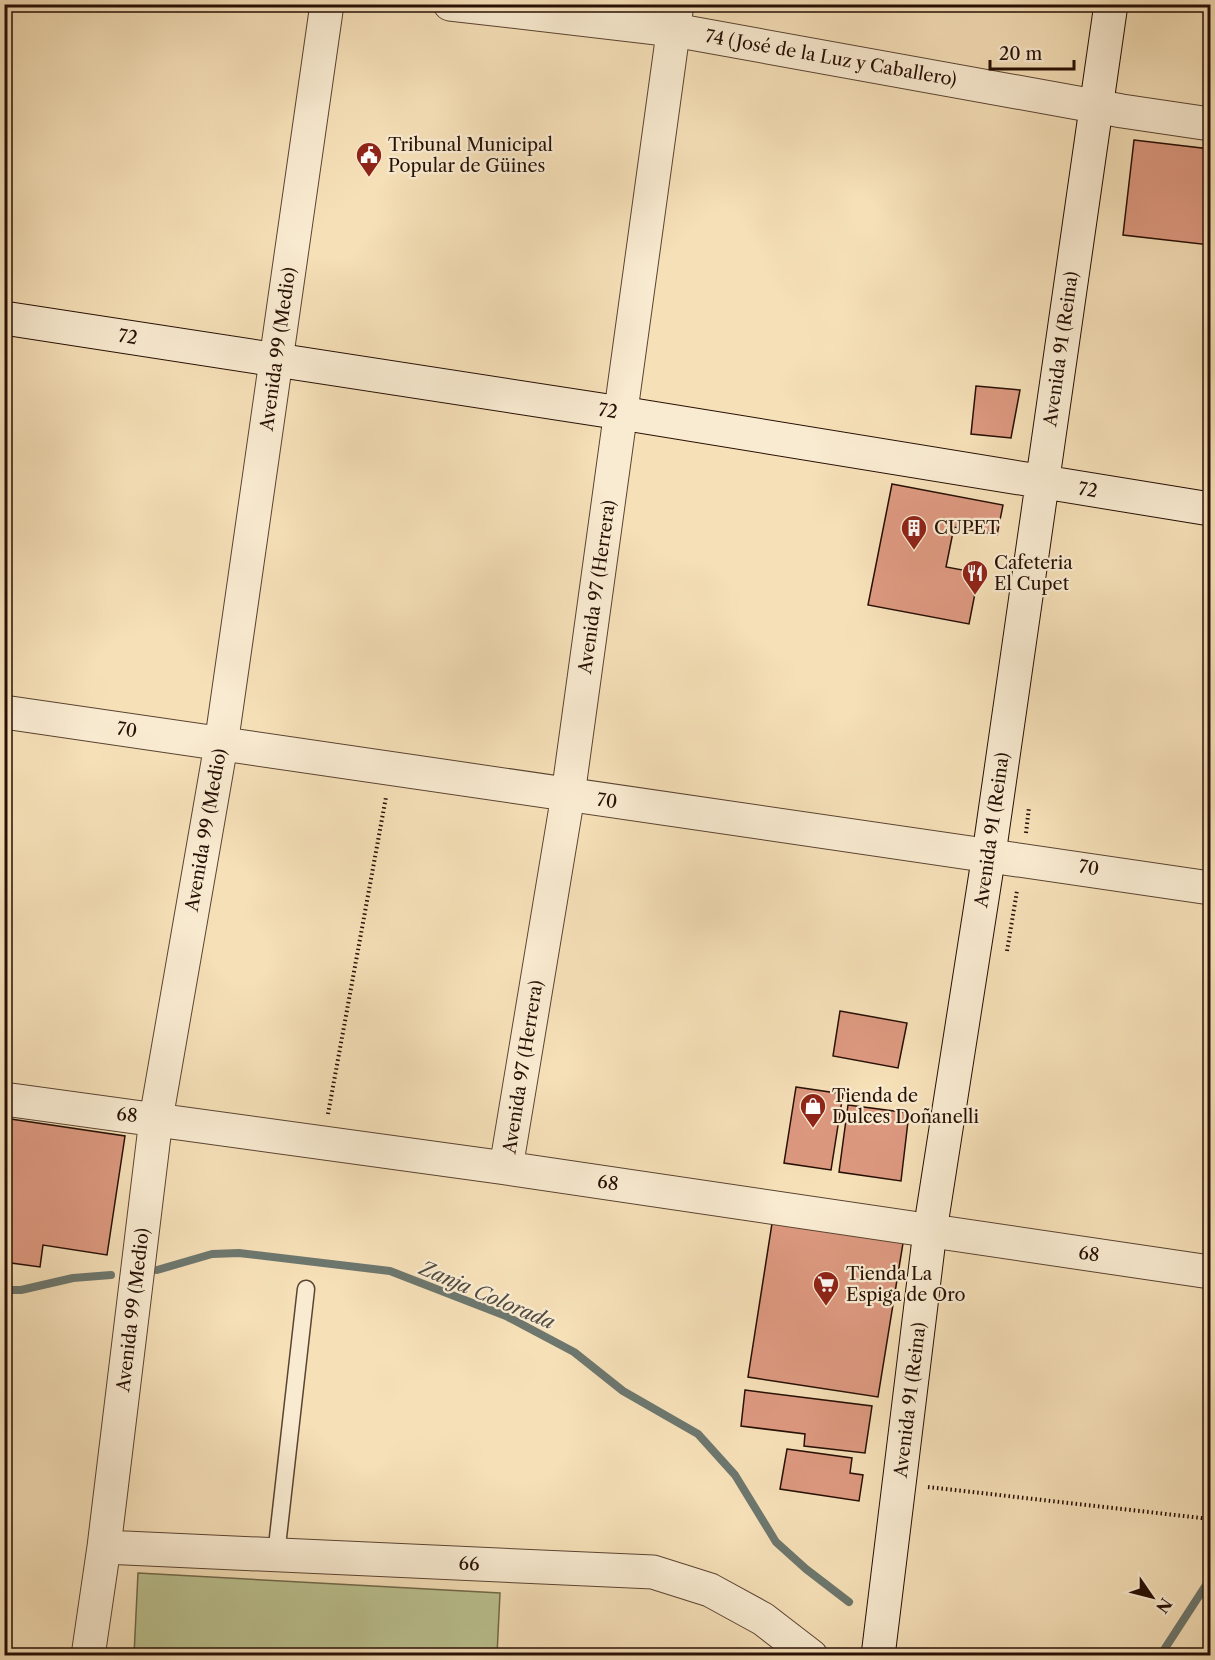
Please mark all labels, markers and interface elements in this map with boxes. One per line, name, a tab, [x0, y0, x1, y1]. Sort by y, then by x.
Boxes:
street label: 74 (José de la Luz y Caballero)	[704, 25, 958, 91]
scale bar	[990, 33, 1074, 71]
text: 20 m	[999, 43, 1043, 65]
place label: Tribunal Municipal Popular de Güines	[388, 134, 553, 177]
public building icon: Tribunal Municipal Popular de Güines	[354, 140, 384, 178]
street label: Avenida 99 (Medio)	[255, 266, 300, 433]
street label: Avenida 91 (Reina)	[1039, 270, 1083, 429]
street label: 72	[117, 325, 139, 349]
street label: 72	[597, 399, 619, 423]
street label: 72	[1077, 478, 1099, 502]
street label: Avenida 97 (Herrera)	[574, 499, 620, 676]
building icon: CUPET	[899, 513, 929, 551]
place label: CUPET	[934, 517, 1000, 539]
place label: Cafeteria El Cupet	[994, 552, 1073, 595]
restaurant icon: Cafeteria El Cupet	[960, 558, 990, 596]
street label: 70	[115, 718, 139, 742]
street label: Avenida 99 (Medio)	[181, 747, 231, 914]
street label: Avenida 91 (Reina)	[970, 751, 1014, 910]
street label: 70	[595, 789, 619, 813]
street label: 70	[1077, 856, 1101, 880]
street label: Avenida 97 (Herrera)	[498, 979, 548, 1156]
place label: Tienda de Dulces Doñanelli	[832, 1085, 979, 1128]
shop icon: Tienda de Dulces Doñanelli	[798, 1091, 828, 1129]
street label: 68	[115, 1103, 139, 1127]
street label: 68	[596, 1170, 620, 1196]
street label: Avenida 99 (Medio)	[112, 1227, 154, 1394]
street label: 68	[1077, 1242, 1101, 1266]
water label: Zanja Colorada	[415, 1255, 558, 1334]
place label: Tienda La Espiga de Oro	[846, 1263, 966, 1306]
supermarket icon: Tienda La Espiga de Oro	[811, 1269, 841, 1307]
street label: Avenida 91 (Reina)	[889, 1321, 930, 1480]
street label: 66	[458, 1552, 480, 1576]
north arrow	[1122, 1567, 1182, 1627]
text: N	[1152, 1594, 1176, 1617]

